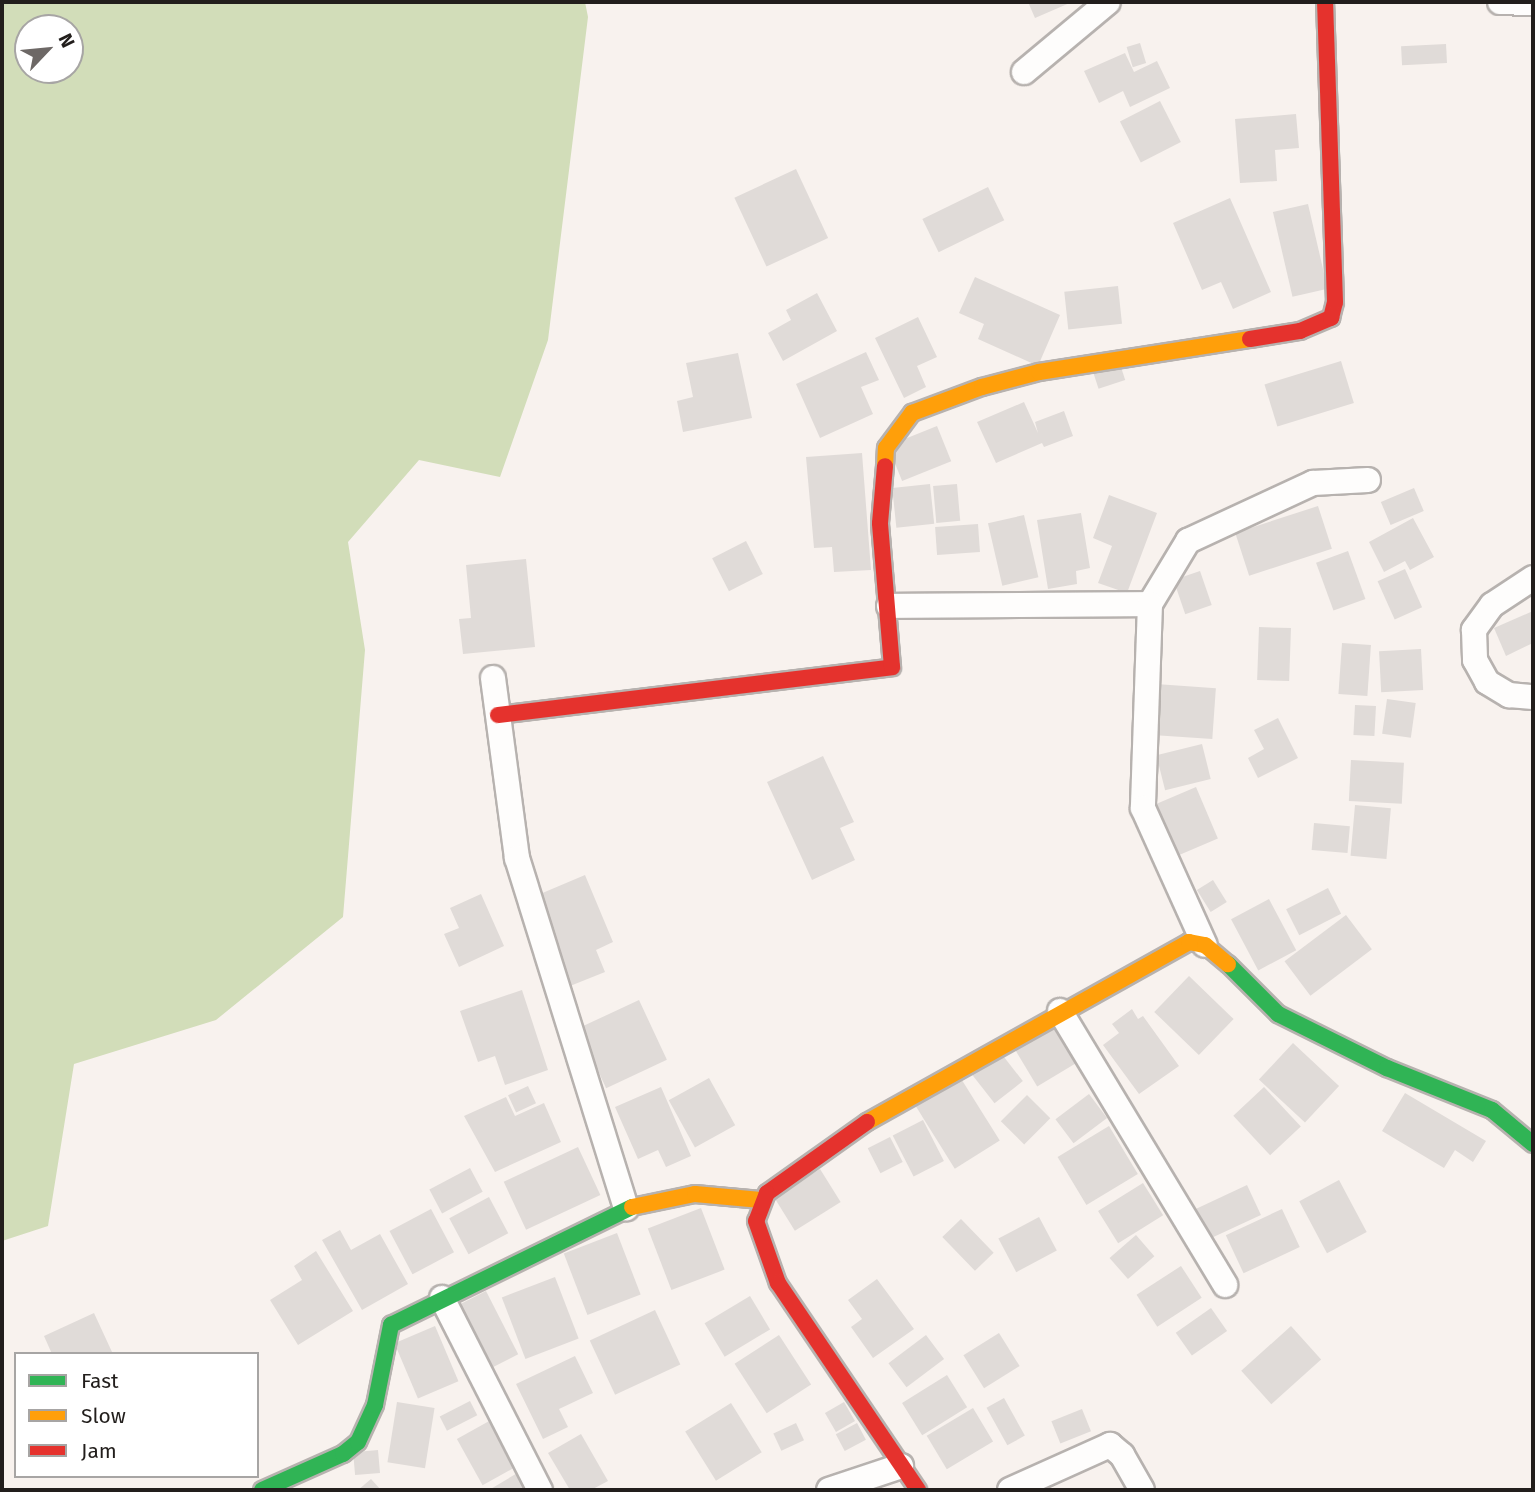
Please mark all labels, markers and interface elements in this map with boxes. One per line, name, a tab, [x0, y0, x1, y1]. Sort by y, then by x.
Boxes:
north arrow	[14, 14, 84, 84]
text: N	[53, 30, 80, 51]
legend	[14, 1352, 259, 1478]
text: Fast	[81, 1368, 119, 1394]
text: Slow	[81, 1403, 126, 1429]
text: Jam	[81, 1438, 117, 1464]

